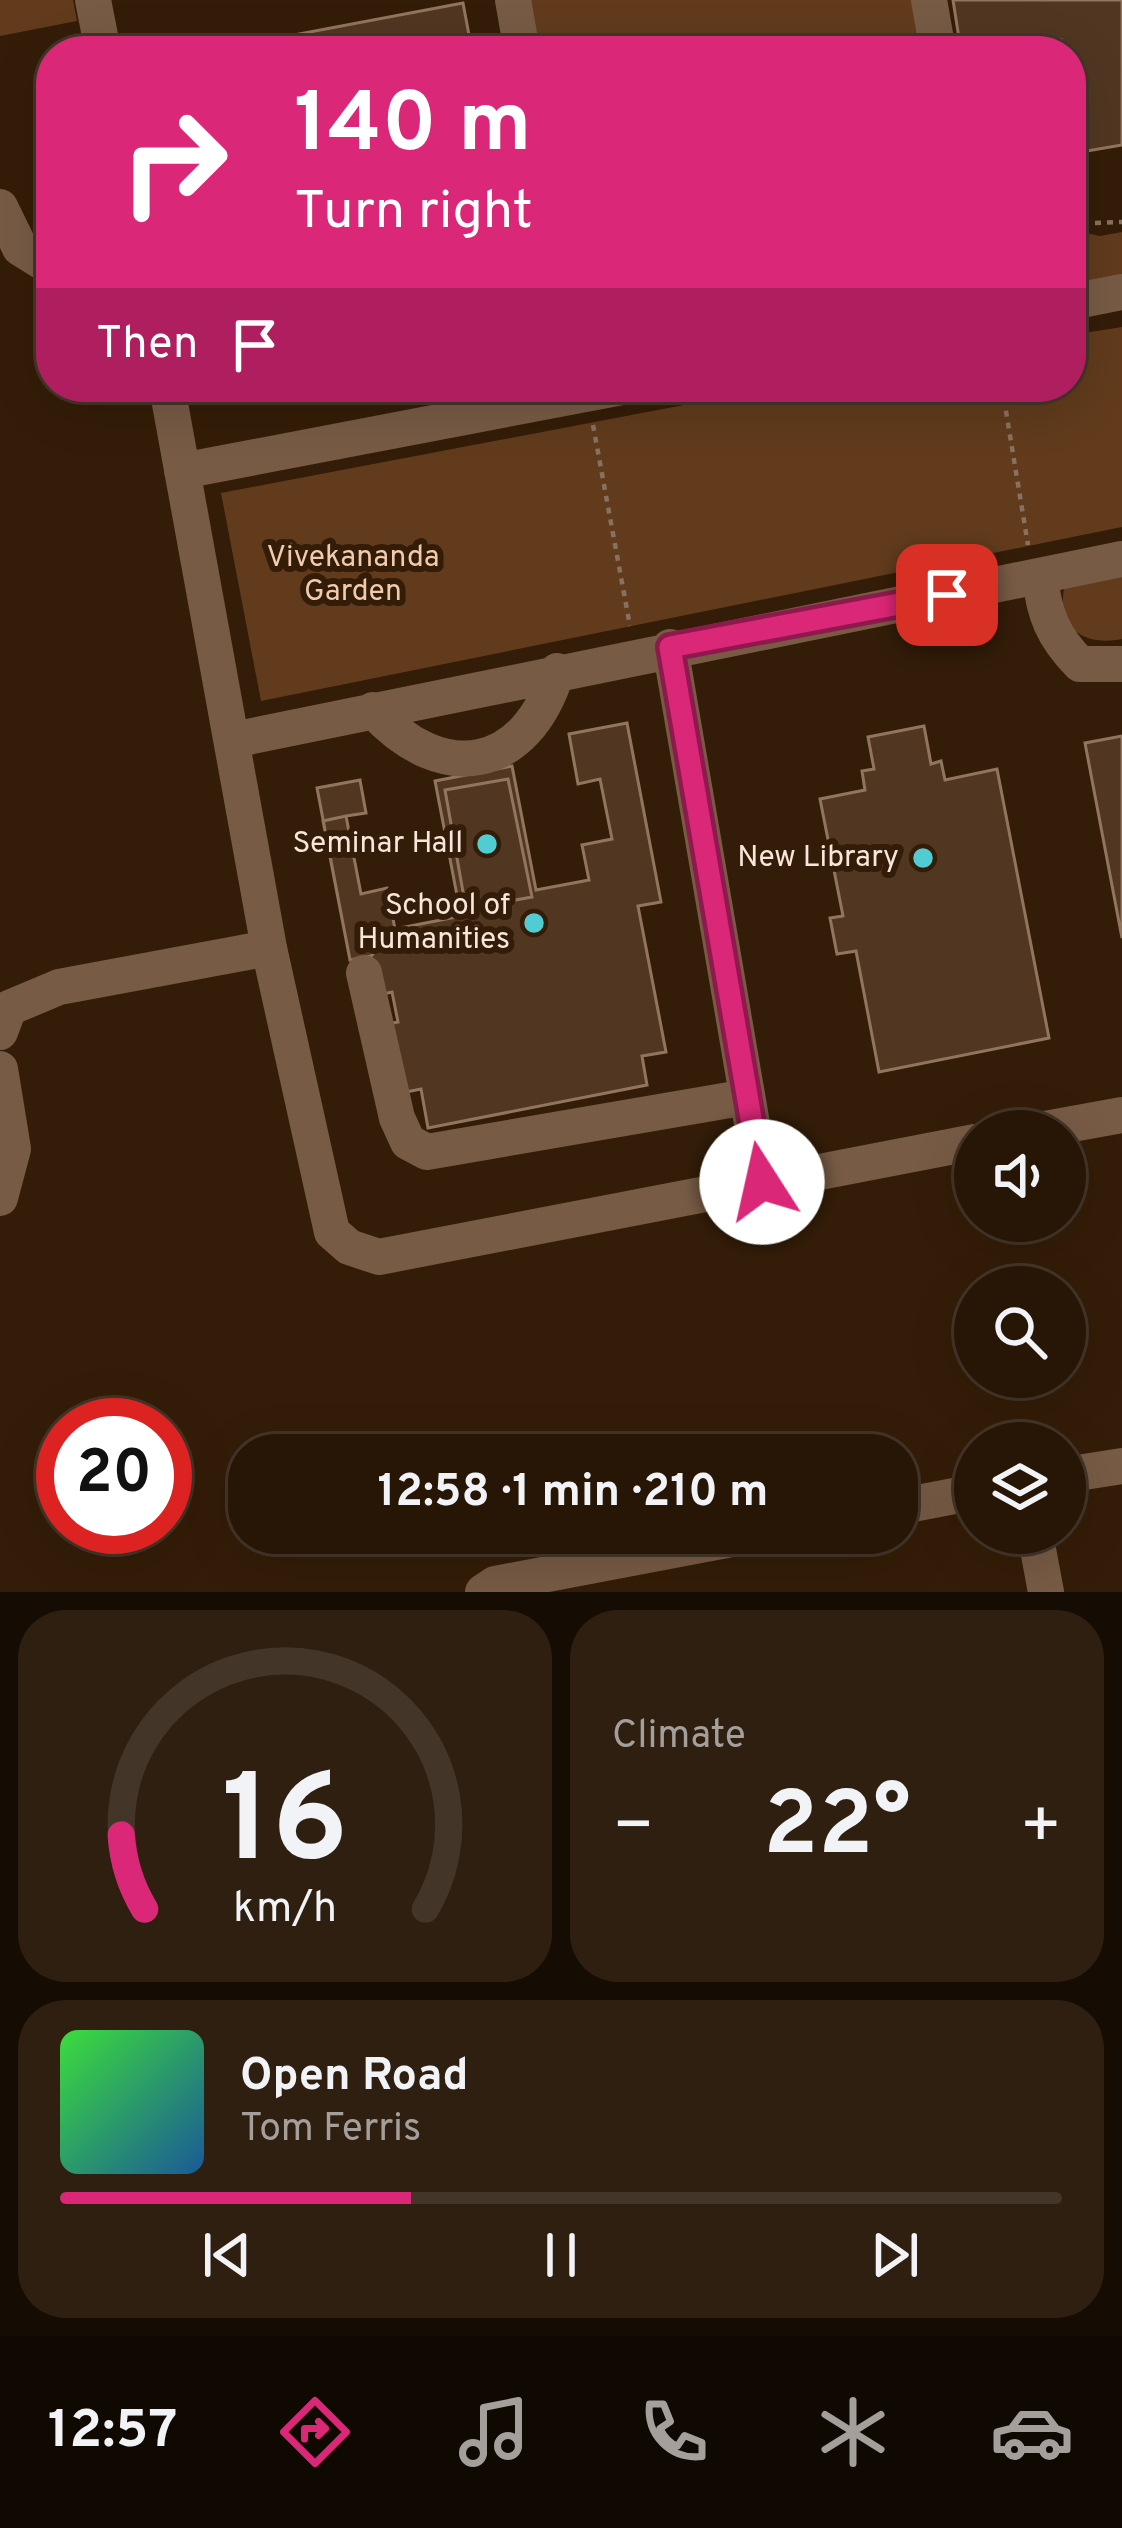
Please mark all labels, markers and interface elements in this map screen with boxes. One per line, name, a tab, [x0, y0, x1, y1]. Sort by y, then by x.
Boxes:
text: 140 m	[294, 75, 531, 181]
icon: right	[96, 84, 252, 240]
text: Turn right	[294, 179, 533, 248]
icon: arrive	[222, 312, 288, 378]
text: Then	[96, 317, 198, 374]
park label: Vivekananda Garden	[266, 540, 440, 611]
pin	[896, 544, 998, 646]
icon: arrive	[914, 562, 980, 628]
place label: Seminar Hall	[293, 826, 463, 863]
marker: Seminar Hall	[474, 831, 500, 857]
place label: New Library	[737, 840, 899, 877]
marker: New Library	[910, 845, 936, 871]
place label: School of Humanities	[357, 888, 510, 959]
marker: School of Humanities	[521, 910, 547, 936]
map controls	[954, 1110, 1086, 1554]
button: sound	[954, 1110, 1086, 1242]
position arrow	[699, 1119, 825, 1245]
button: search	[954, 1266, 1086, 1398]
speed limit sign: 20	[36, 1398, 192, 1554]
button: layers	[954, 1422, 1086, 1554]
text: 12:58 · 1 min · 210 m	[377, 1465, 769, 1522]
text: Climate	[612, 1713, 746, 1762]
text: 16	[222, 1748, 348, 1906]
text: 22°	[763, 1773, 911, 1886]
text: −	[612, 1788, 655, 1871]
text: +	[1019, 1788, 1062, 1871]
text: km/h	[233, 1883, 337, 1937]
text: Open Road	[240, 2049, 468, 2106]
text: Tom Ferris	[240, 2106, 421, 2155]
icon: previous	[194, 2222, 260, 2288]
icon: pause	[528, 2222, 594, 2288]
icon: next	[862, 2222, 928, 2288]
icon: directions	[273, 2390, 357, 2474]
icon: music	[452, 2390, 536, 2474]
icon: phone	[632, 2390, 716, 2474]
icon: climate	[811, 2390, 895, 2474]
icon: car	[990, 2390, 1074, 2474]
text: 12:57	[48, 2398, 177, 2467]

